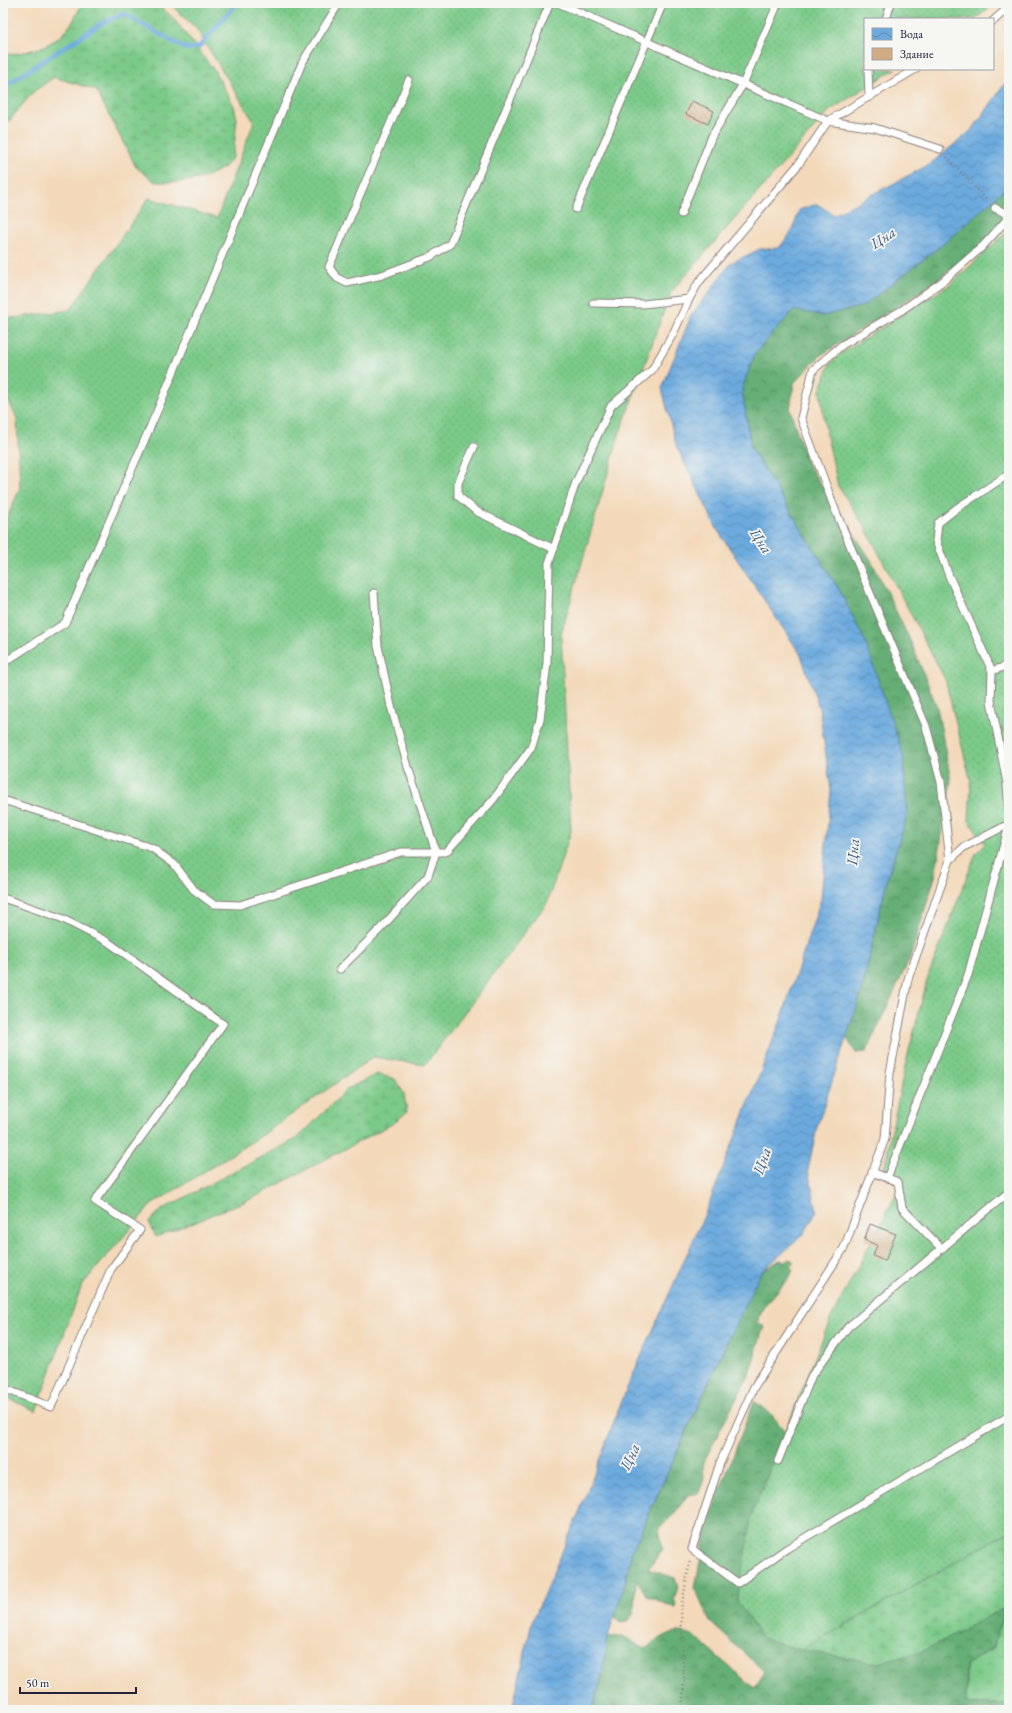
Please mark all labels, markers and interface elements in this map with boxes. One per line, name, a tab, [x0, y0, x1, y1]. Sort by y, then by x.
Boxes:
legend	[864, 18, 994, 70]
text: Вода	[900, 26, 923, 42]
text: Здание	[900, 46, 934, 62]
water label: Цна	[865, 222, 899, 253]
water label: Цна	[746, 523, 777, 557]
water label: Цна	[842, 838, 863, 867]
water label: Цна	[748, 1145, 775, 1178]
water label: Цна	[615, 1441, 644, 1474]
scale bar	[20, 1669, 136, 1695]
text: 50 m	[26, 1675, 50, 1691]

